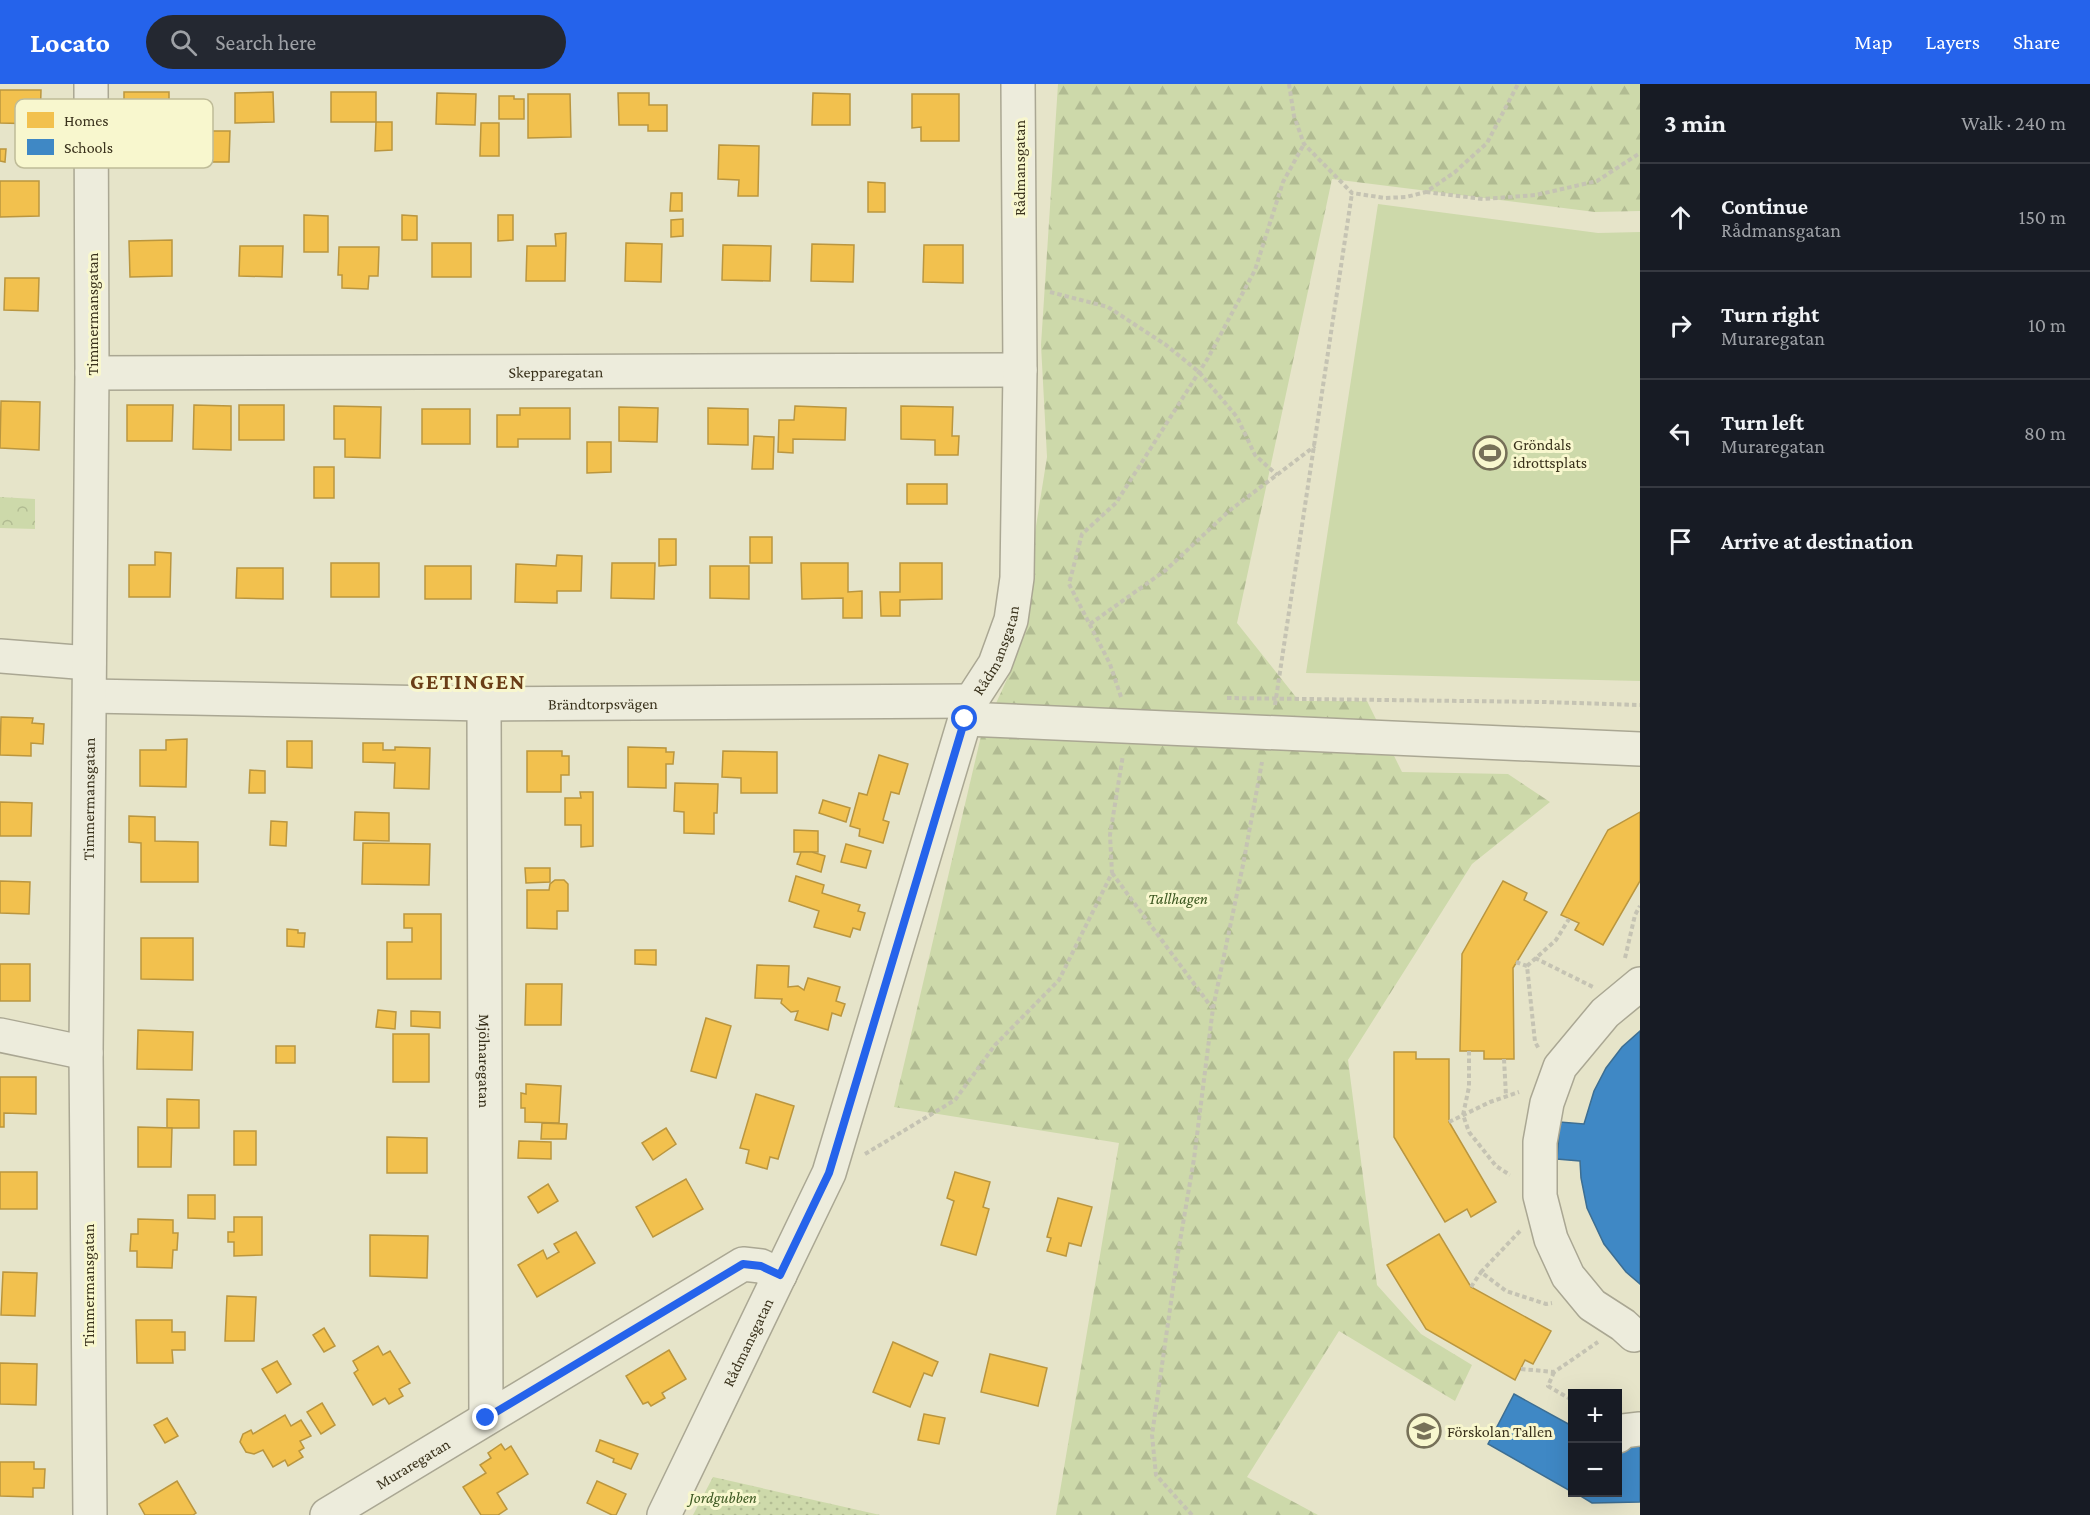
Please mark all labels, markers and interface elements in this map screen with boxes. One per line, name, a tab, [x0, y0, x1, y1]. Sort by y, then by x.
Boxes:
search box	[146, 15, 566, 69]
icon: search	[167, 26, 200, 59]
text: Locato	[30, 27, 110, 58]
text: Search here	[215, 30, 316, 55]
text: Map	[1854, 30, 1893, 54]
text: Layers	[1926, 30, 1980, 54]
text: Share	[2013, 30, 2060, 54]
legend	[15, 99, 213, 168]
text: 3 min	[1664, 109, 1726, 138]
text: Homes	[64, 112, 109, 129]
text: Walk · 240 m	[1961, 112, 2066, 134]
street label: Rådmansgatan	[1011, 120, 1029, 216]
text: Schools	[64, 139, 113, 156]
text: Continue	[1721, 194, 1808, 219]
icon: ahead	[1664, 201, 1697, 234]
text: 150 m	[2019, 206, 2066, 228]
text: Rådmansgatan	[1721, 219, 1841, 241]
street label: Timmermansgatan	[84, 252, 102, 375]
text: Turn right	[1721, 302, 1819, 327]
icon: right	[1664, 309, 1697, 342]
text: 10 m	[2028, 314, 2066, 336]
text: Muraregatan	[1721, 327, 1825, 349]
street label: Skepparegatan	[509, 363, 604, 382]
text: Turn left	[1721, 410, 1804, 435]
icon: left	[1664, 417, 1697, 450]
text: 80 m	[2024, 422, 2066, 444]
sports icon: Gröndals idrottsplats	[1472, 435, 1508, 471]
text: Muraregatan	[1721, 435, 1825, 457]
place label: Gröndals idrottsplats	[1513, 436, 1587, 472]
icon: arrive	[1664, 525, 1697, 558]
text: Arrive at destination	[1721, 529, 1913, 554]
street label: Rådmansgatan	[969, 604, 1022, 698]
district label: GETINGEN	[410, 669, 526, 694]
street label: Brändtorpsvägen	[548, 695, 658, 713]
route start	[951, 705, 977, 731]
street label: Timmermansgatan	[80, 737, 99, 860]
park label: Tallhagen	[1148, 890, 1208, 908]
street label: Mjölnaregatan	[475, 1014, 493, 1108]
street label: Timmermansgatan	[80, 1223, 98, 1346]
street label: Rådmansgatan	[719, 1295, 777, 1389]
map controls	[1568, 1389, 1622, 1497]
button: +	[1568, 1389, 1622, 1443]
route end	[472, 1404, 498, 1430]
school or university icon: Förskolan Tallen	[1406, 1413, 1442, 1449]
place label: Förskolan Tallen	[1447, 1423, 1553, 1440]
street label: Muraregatan	[373, 1435, 453, 1493]
button: −	[1568, 1443, 1622, 1497]
park label: Jordgubben	[686, 1489, 757, 1507]

